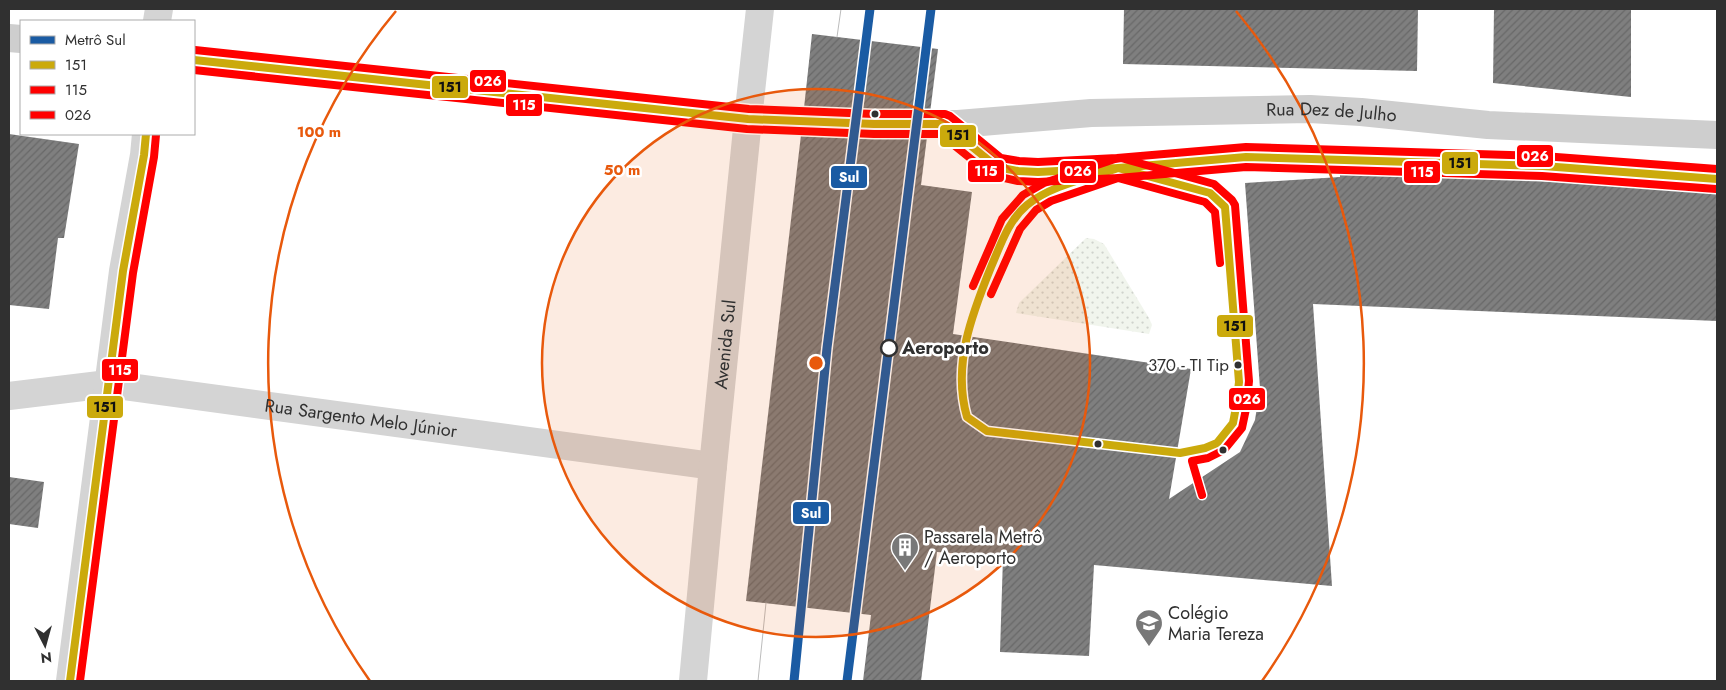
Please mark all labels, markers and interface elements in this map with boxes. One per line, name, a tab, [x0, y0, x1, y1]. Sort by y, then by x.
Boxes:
legend	[20, 20, 195, 135]
text: Metrô Sul	[65, 29, 126, 51]
text: 151	[65, 54, 87, 76]
line badge: 026	[469, 69, 507, 93]
text: 026	[474, 71, 502, 91]
line badge: 151	[431, 75, 469, 99]
text: 151	[438, 77, 462, 97]
text: 115	[65, 79, 87, 101]
line badge: 115	[505, 93, 543, 117]
text: 115	[512, 95, 536, 115]
street label: Rua Dez de Julho	[1266, 96, 1398, 129]
text: 026	[65, 104, 91, 126]
unlabelled marker	[870, 109, 880, 119]
text: 100 m	[297, 121, 341, 143]
line badge: 151	[939, 124, 977, 148]
text: 151	[946, 125, 970, 145]
line badge: 026	[1516, 144, 1554, 168]
text: 026	[1521, 146, 1549, 166]
line badge: 151	[1441, 151, 1479, 175]
text: 151	[1448, 153, 1472, 173]
text: 50 m	[604, 159, 640, 181]
line badge: 115	[967, 159, 1005, 183]
line badge: 026	[1059, 160, 1097, 184]
line badge: 115	[1403, 160, 1441, 184]
text: 115	[974, 161, 998, 181]
text: 026	[1064, 161, 1092, 181]
text: 115	[1410, 162, 1434, 182]
line badge: Sul	[830, 165, 868, 189]
text: Sul	[839, 167, 859, 187]
street label: Avenida Sul	[708, 299, 743, 391]
line badge: 151	[1216, 314, 1254, 338]
text: 151	[1223, 316, 1247, 336]
place label: Aeroporto	[901, 335, 989, 361]
marker: Aeroporto	[880, 339, 898, 357]
place label: 370 - TI Tip	[1148, 353, 1229, 377]
centre of rings	[807, 354, 825, 372]
line badge: 115	[101, 358, 139, 382]
text: 115	[108, 360, 132, 380]
marker: 370 - TI Tip	[1233, 360, 1243, 370]
line badge: 026	[1228, 387, 1266, 411]
text: 026	[1233, 389, 1261, 409]
street label: Rua Sargento Melo Júnior	[263, 392, 460, 444]
line badge: 151	[86, 395, 124, 419]
text: 151	[93, 397, 117, 417]
unlabelled marker	[1093, 439, 1103, 449]
unlabelled marker	[1218, 445, 1228, 455]
line badge: Sul	[792, 501, 830, 525]
text: Sul	[801, 503, 821, 523]
place label: Passarela Metrô / Aeroporto	[924, 524, 1043, 571]
building icon: Passarela Metrô / Aeroporto	[890, 532, 920, 571]
place label: Colégio Maria Tereza	[1168, 600, 1264, 647]
school or university icon: Colégio Maria Tereza	[1134, 608, 1164, 647]
north arrow	[20, 620, 70, 670]
text: N	[40, 647, 53, 668]

